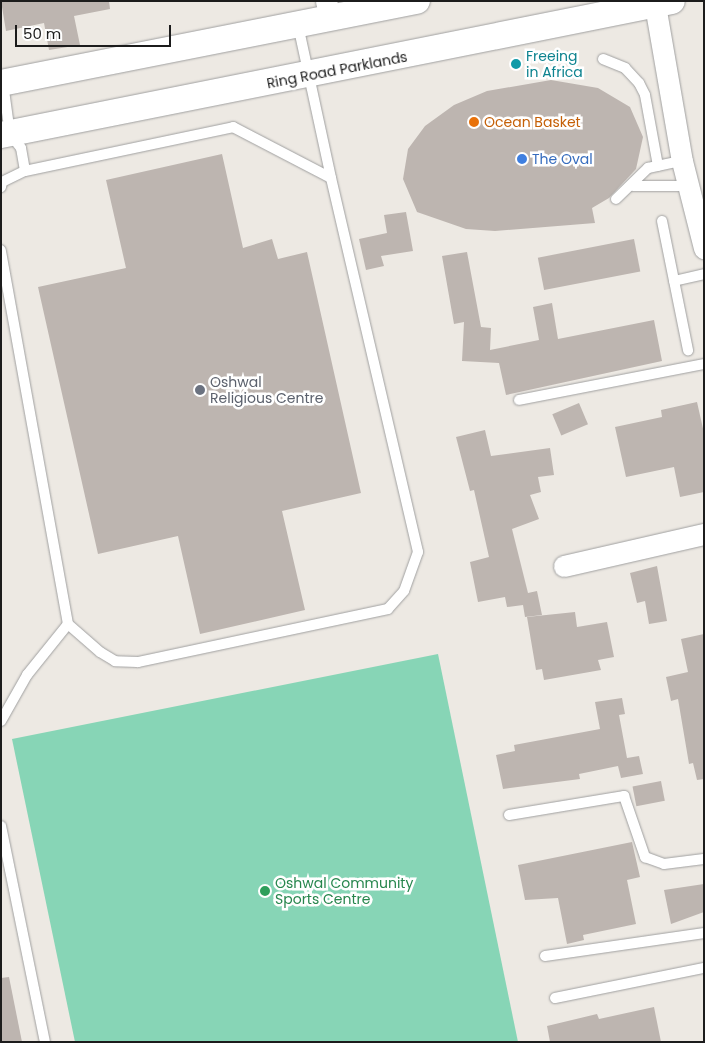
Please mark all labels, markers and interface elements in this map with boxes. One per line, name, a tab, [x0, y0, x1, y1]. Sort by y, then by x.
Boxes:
scale bar	[18, 15, 174, 47]
text: 50 m	[23, 23, 61, 44]
street label: Ring Road Parklands	[265, 48, 409, 92]
place label: Freeing in Africa	[526, 48, 583, 80]
marker: Freeing in Africa	[510, 58, 522, 70]
place label: Ocean Basket	[484, 114, 581, 130]
marker: Ocean Basket	[468, 116, 480, 128]
place label: The Oval	[532, 151, 593, 167]
marker: The Oval	[516, 153, 528, 165]
place label: Oshwal Religious Centre	[210, 374, 323, 407]
marker: Oshwal Religious Centre	[194, 384, 206, 396]
place label: Oshwal Community Sports Centre	[275, 875, 413, 908]
marker: Oshwal Community Sports Centre	[259, 885, 271, 897]

